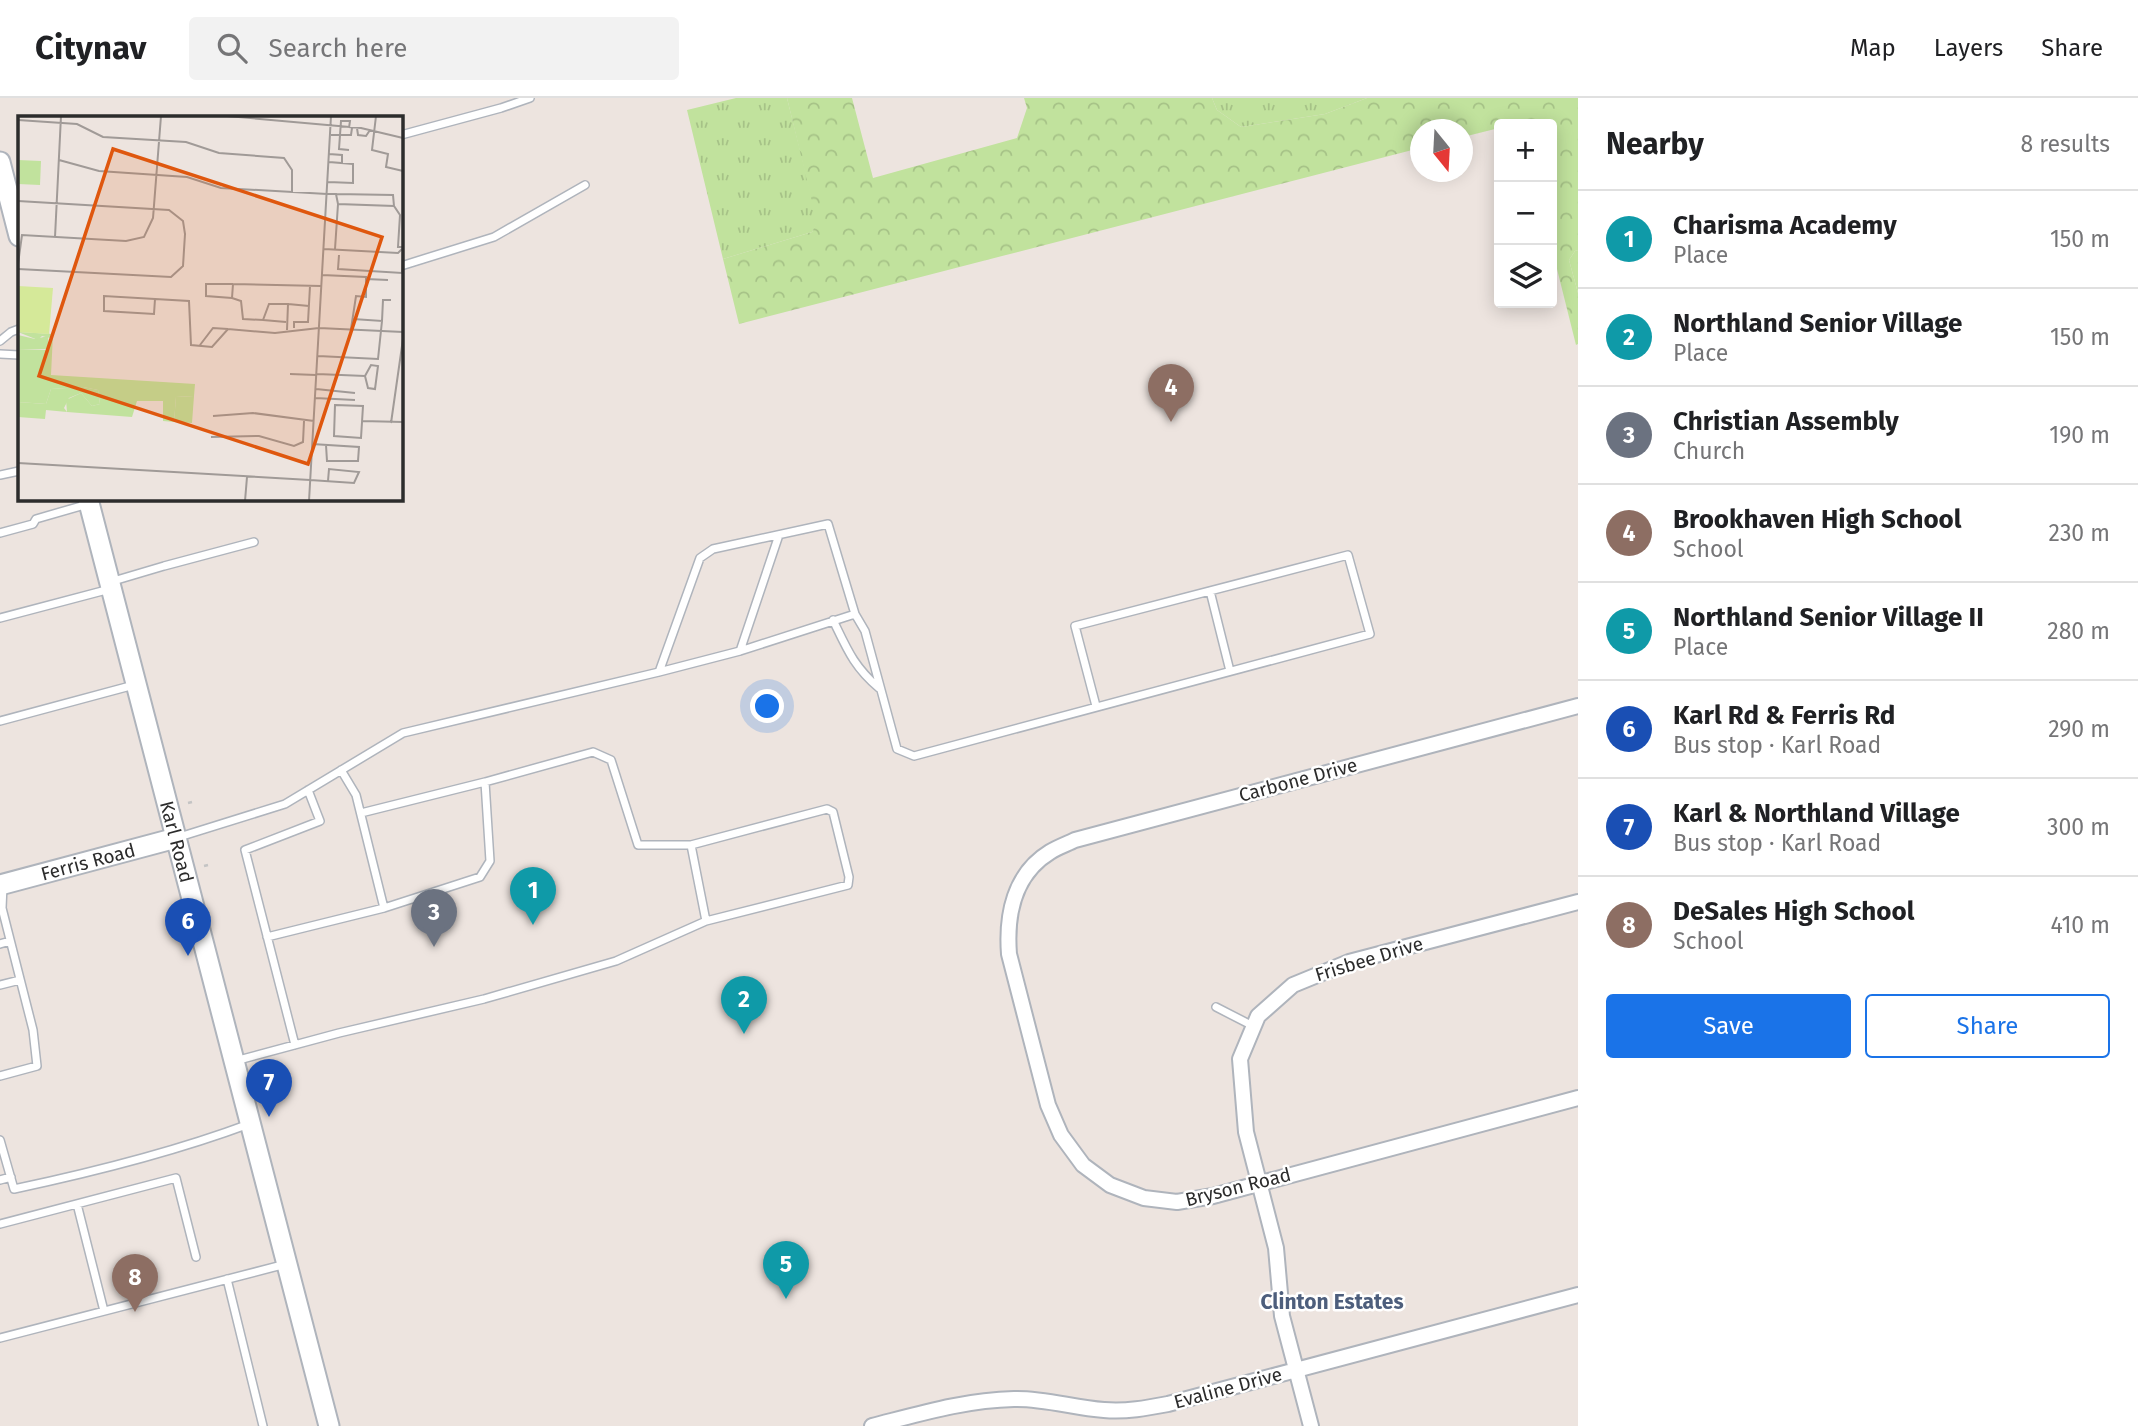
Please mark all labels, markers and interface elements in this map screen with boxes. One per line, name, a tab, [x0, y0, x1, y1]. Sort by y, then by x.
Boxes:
search box	[189, 17, 679, 80]
text: Citynav	[35, 28, 147, 68]
icon: search	[213, 29, 251, 67]
text: Search here	[269, 33, 407, 64]
text: Map	[1850, 34, 1896, 62]
text: Layers	[1934, 34, 2003, 62]
text: Share	[2041, 34, 2103, 62]
inset map	[18, 116, 402, 500]
north arrow	[1410, 119, 1473, 182]
map controls	[1494, 119, 1557, 308]
button: +	[1494, 119, 1557, 182]
text: Nearby	[1606, 126, 1704, 162]
text: 8 results	[2021, 130, 2110, 158]
button: −	[1494, 182, 1557, 245]
text: Charisma Academy	[1673, 210, 1897, 241]
text: 1	[1624, 225, 1634, 253]
text: 150 m	[2050, 225, 2110, 253]
text: Place	[1673, 241, 1728, 269]
button: layers	[1494, 245, 1557, 308]
text: Northland Senior Village	[1673, 308, 1962, 339]
text: 2	[1623, 323, 1635, 351]
text: 150 m	[2050, 323, 2110, 351]
text: Place	[1673, 339, 1728, 367]
pin: 4	[1148, 364, 1194, 422]
text: Christian Assembly	[1673, 406, 1899, 437]
text: 3	[1623, 421, 1635, 449]
text: 190 m	[2049, 421, 2110, 449]
text: Church	[1673, 437, 1745, 465]
text: Brookhaven High School	[1673, 504, 1961, 535]
text: 4	[1623, 519, 1636, 547]
text: 230 m	[2049, 519, 2110, 547]
text: School	[1673, 535, 1744, 563]
text: Northland Senior Village II	[1673, 602, 1984, 633]
text: 5	[1623, 617, 1635, 645]
text: 280 m	[2047, 617, 2110, 645]
text: Place	[1673, 633, 1728, 661]
your location	[750, 689, 784, 723]
text: Karl Rd & Ferris Rd	[1673, 700, 1895, 731]
text: 6	[1623, 715, 1635, 743]
text: 290 m	[2048, 715, 2110, 743]
text: Bus stop · Karl Road	[1673, 731, 1881, 759]
street label: Carbone Drive	[1236, 753, 1360, 807]
street label: Karl Road	[155, 798, 199, 885]
text: Karl & Northland Village	[1673, 798, 1960, 829]
text: 7	[1624, 813, 1634, 841]
text: 300 m	[2047, 813, 2110, 841]
text: Bus stop · Karl Road	[1673, 829, 1881, 857]
street label: Ferris Road	[38, 838, 138, 885]
pin: 1	[510, 867, 556, 925]
pin: 3	[411, 889, 457, 947]
text: DeSales High School	[1673, 896, 1914, 927]
pin: 6	[165, 898, 211, 956]
text: 8	[1622, 911, 1636, 939]
text: 410 m	[2050, 911, 2110, 939]
text: School	[1673, 927, 1744, 955]
street label: Frisbee Drive	[1312, 932, 1426, 986]
pin: 2	[721, 976, 767, 1034]
button: Save	[1606, 994, 1851, 1058]
button: Share	[1865, 994, 2110, 1058]
pin: 7	[246, 1059, 292, 1117]
street label: Bryson Road	[1183, 1163, 1293, 1211]
pin: 5	[763, 1241, 809, 1299]
pin: 8	[112, 1254, 158, 1312]
district label: Clinton Estates	[1260, 1289, 1404, 1315]
street label: Evaline Drive	[1171, 1363, 1285, 1413]

